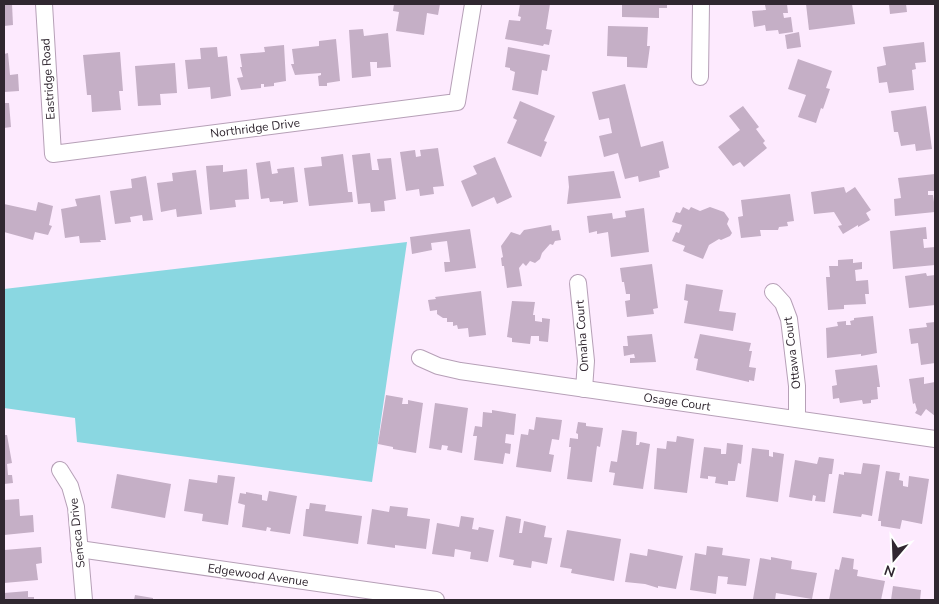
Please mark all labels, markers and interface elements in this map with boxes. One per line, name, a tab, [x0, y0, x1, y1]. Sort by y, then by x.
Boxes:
street label: Eastridge Road	[37, 38, 59, 120]
street label: Northridge Drive	[209, 115, 301, 141]
street label: Omaha Court	[571, 299, 592, 372]
street label: Ottawa Court	[780, 315, 804, 390]
street label: Osage Court	[642, 389, 712, 415]
street label: Seneca Drive	[65, 497, 89, 569]
north arrow	[869, 534, 919, 584]
street label: Edgewood Avenue	[207, 560, 309, 590]
text: N	[882, 560, 898, 582]

